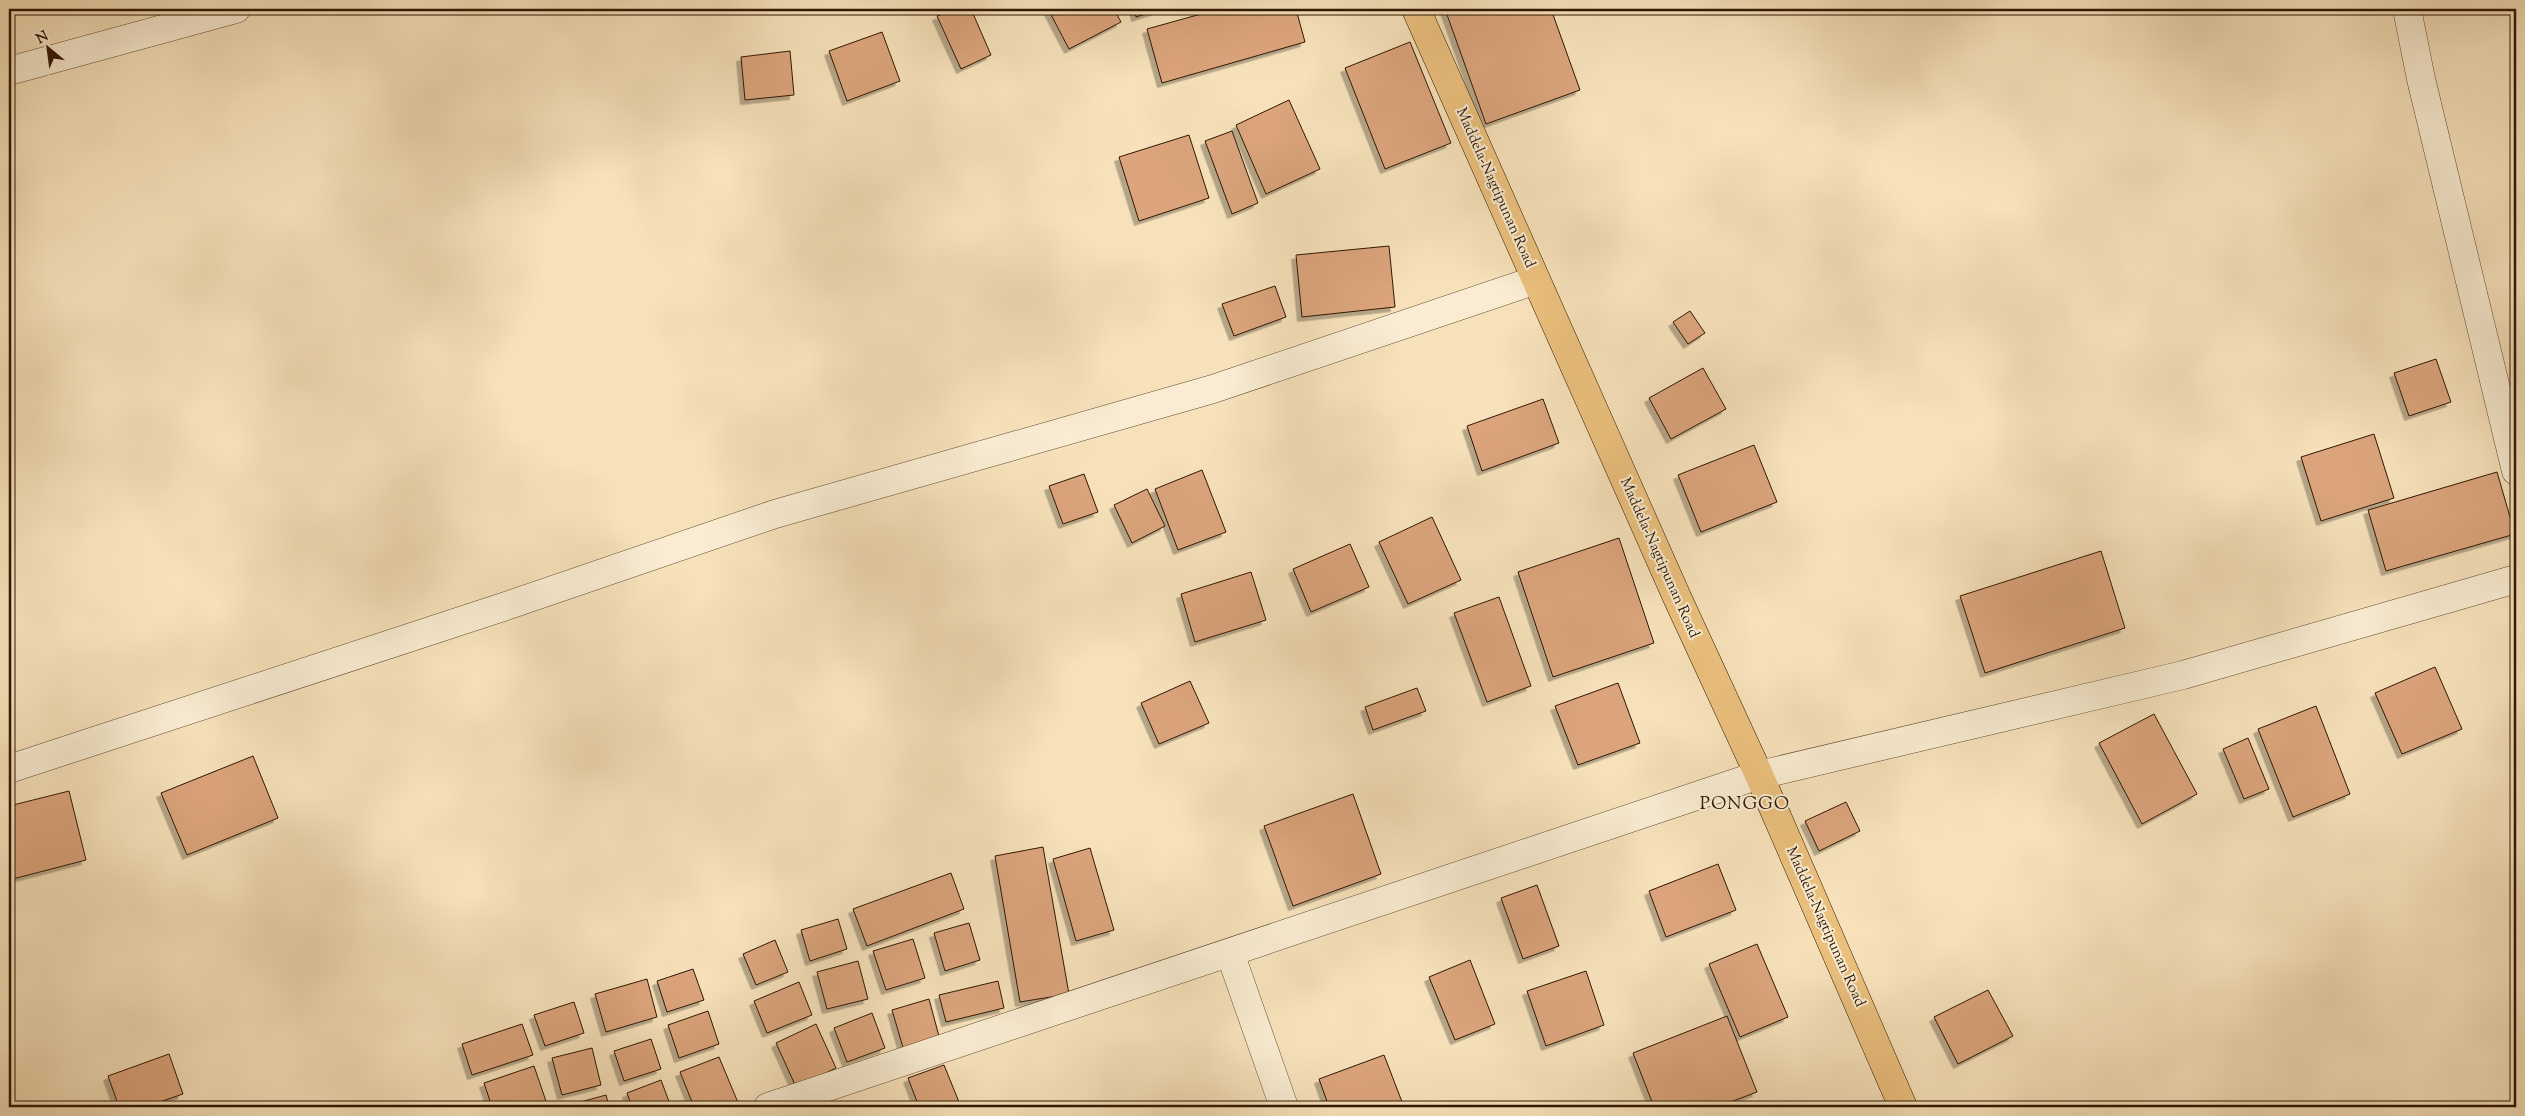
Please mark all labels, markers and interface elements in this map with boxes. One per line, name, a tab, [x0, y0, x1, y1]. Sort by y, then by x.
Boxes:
north arrow	[22, 22, 72, 72]
text: N	[33, 27, 52, 50]
street label: Maddela-Nagtipunan Road	[1450, 104, 1540, 272]
street label: Maddela-Nagtipunan Road	[1614, 474, 1704, 642]
district label: PONGGO	[1700, 792, 1790, 818]
street label: Maddela-Nagtipunan Road	[1780, 843, 1870, 1011]

